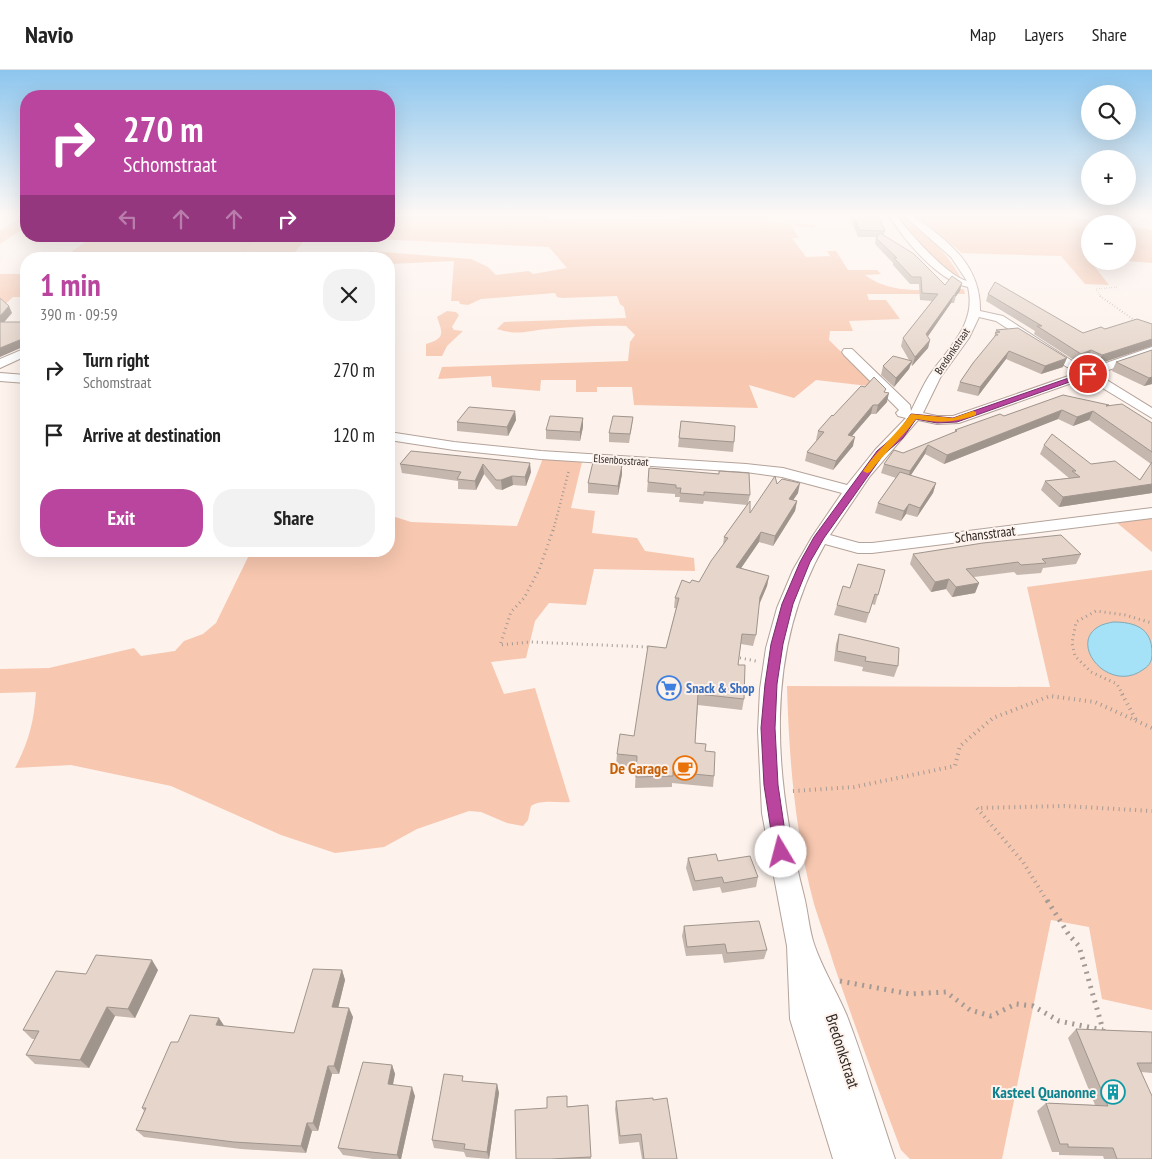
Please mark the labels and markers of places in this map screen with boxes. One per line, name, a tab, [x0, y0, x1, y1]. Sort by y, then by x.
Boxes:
pin	[1067, 353, 1109, 395]
supermarket icon: Snack & Shop	[656, 675, 682, 701]
place label: Snack & Shop	[686, 679, 755, 697]
cafe icon: De Garage	[672, 755, 698, 781]
place label: De Garage	[610, 758, 668, 778]
building icon: Kasteel Quanonne	[1100, 1079, 1126, 1105]
place label: Kasteel Quanonne	[992, 1082, 1096, 1102]

